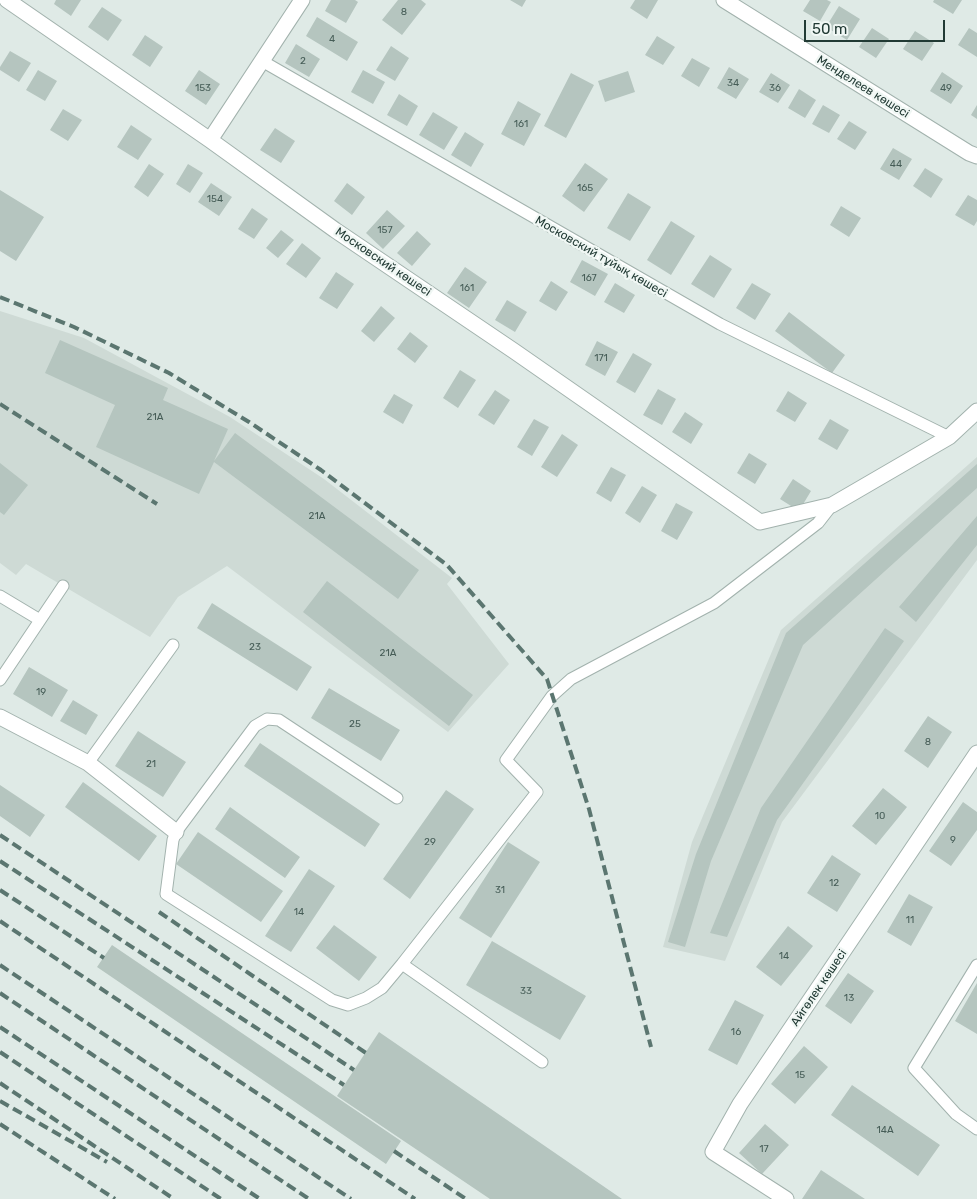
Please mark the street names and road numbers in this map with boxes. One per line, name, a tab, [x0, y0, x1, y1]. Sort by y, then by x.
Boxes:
street label: Менделеев көшесі	[814, 53, 912, 121]
street label: Московский тұйық көшесі	[532, 213, 670, 301]
street label: Московский көшесі	[332, 225, 434, 299]
street label: Айгөлек көшесі	[788, 947, 850, 1029]

